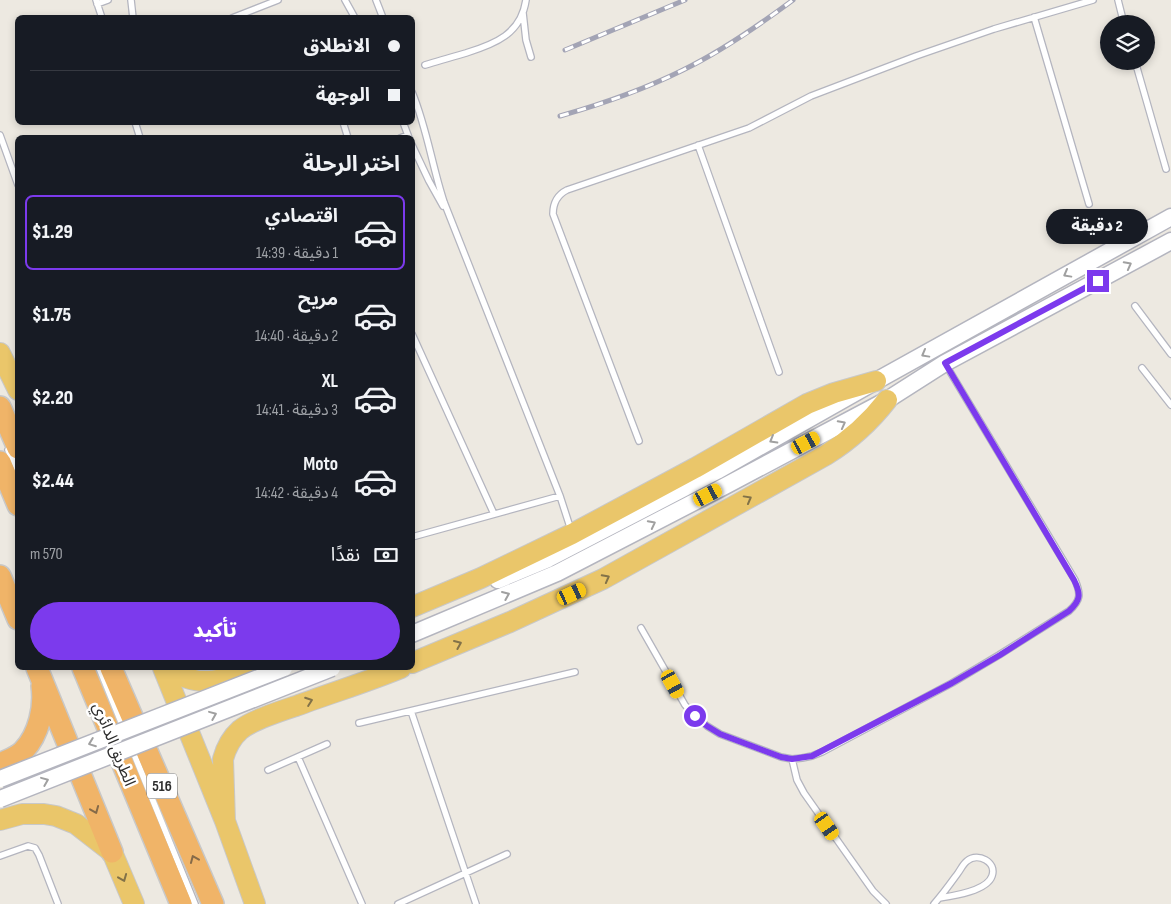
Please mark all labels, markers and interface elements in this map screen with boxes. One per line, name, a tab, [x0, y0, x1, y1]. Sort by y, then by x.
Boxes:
map controls	[1100, 15, 1155, 70]
button: layers	[1100, 15, 1155, 70]
text: الانطلاق	[304, 35, 370, 58]
text: الوجهة	[316, 84, 370, 107]
text: اختر الرحلة	[303, 151, 400, 178]
text: اقتصادي	[265, 205, 338, 228]
callout: 2 دقيقة	[1047, 208, 1149, 244]
icon: car	[353, 210, 398, 255]
text: 2 دقيقة	[1071, 217, 1123, 236]
text: $1.29	[32, 221, 73, 244]
text: 1 دقيقة · 14:39	[256, 244, 338, 263]
one-way arrow	[1123, 261, 1132, 271]
one-way arrow	[1064, 268, 1073, 278]
route end	[1087, 270, 1109, 292]
text: مريح	[298, 288, 338, 311]
icon: car	[353, 293, 398, 338]
text: $1.75	[32, 304, 71, 327]
text: 2 دقيقة · 14:40	[255, 327, 338, 346]
one-way arrow	[922, 347, 931, 357]
text: XL	[322, 370, 338, 393]
icon: car	[353, 376, 398, 421]
text: $2.20	[32, 387, 73, 410]
text: 3 دقيقة · 14:41	[256, 401, 338, 420]
one-way arrow	[837, 420, 846, 430]
car	[789, 429, 822, 457]
one-way arrow	[769, 433, 778, 443]
text: Moto	[303, 453, 338, 476]
icon: car	[353, 459, 398, 504]
text: $2.44	[32, 470, 74, 493]
car	[691, 482, 724, 508]
text: 4 دقيقة · 14:42	[255, 484, 338, 503]
one-way arrow	[743, 495, 752, 505]
one-way arrow	[647, 520, 656, 530]
icon: cash	[372, 541, 400, 569]
text: نقدًا	[331, 544, 360, 567]
text: 570 m	[30, 545, 63, 564]
one-way arrow	[600, 574, 609, 584]
car	[555, 581, 588, 607]
one-way arrow	[501, 590, 510, 601]
button: تأكيد	[30, 602, 400, 660]
one-way arrow	[453, 640, 462, 651]
car	[659, 667, 686, 701]
one-way arrow	[304, 697, 313, 707]
street label: الطريق الدائري	[87, 700, 139, 790]
route start	[684, 705, 706, 727]
one-way arrow	[208, 711, 217, 721]
one-way arrow	[88, 737, 97, 747]
road number: 516	[147, 774, 177, 798]
one-way arrow	[40, 777, 49, 787]
one-way arrow	[89, 805, 100, 814]
car	[812, 809, 841, 843]
one-way arrow	[189, 855, 200, 864]
one-way arrow	[117, 873, 127, 882]

